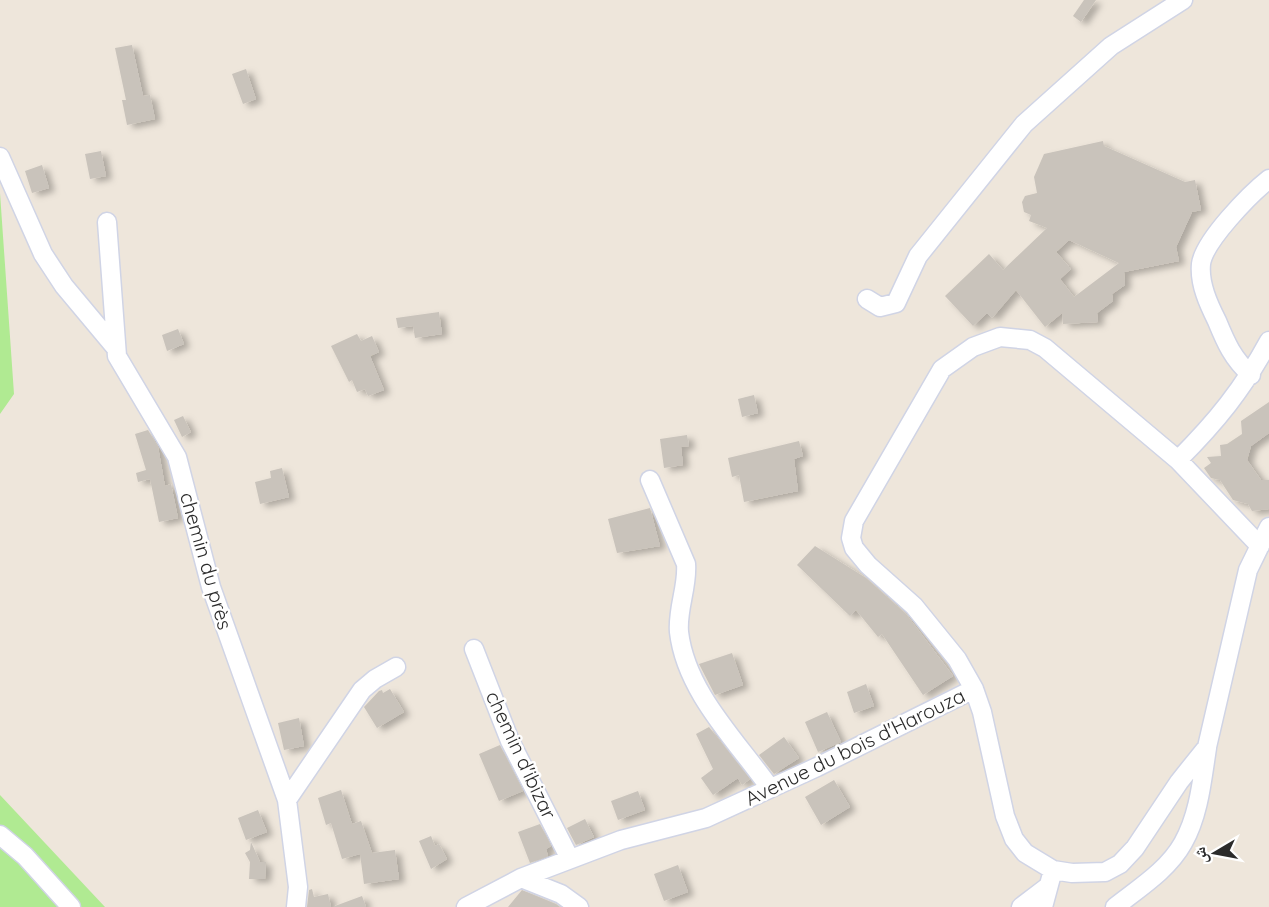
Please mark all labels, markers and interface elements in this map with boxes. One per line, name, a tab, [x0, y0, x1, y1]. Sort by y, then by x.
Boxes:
street label: chemin du près	[175, 489, 238, 633]
street label: Avenue du bois d'Harouza	[741, 682, 969, 811]
street label: chemin d'ibizar	[481, 687, 562, 823]
north arrow	[1185, 823, 1245, 883]
text: ش	[1189, 845, 1212, 866]

